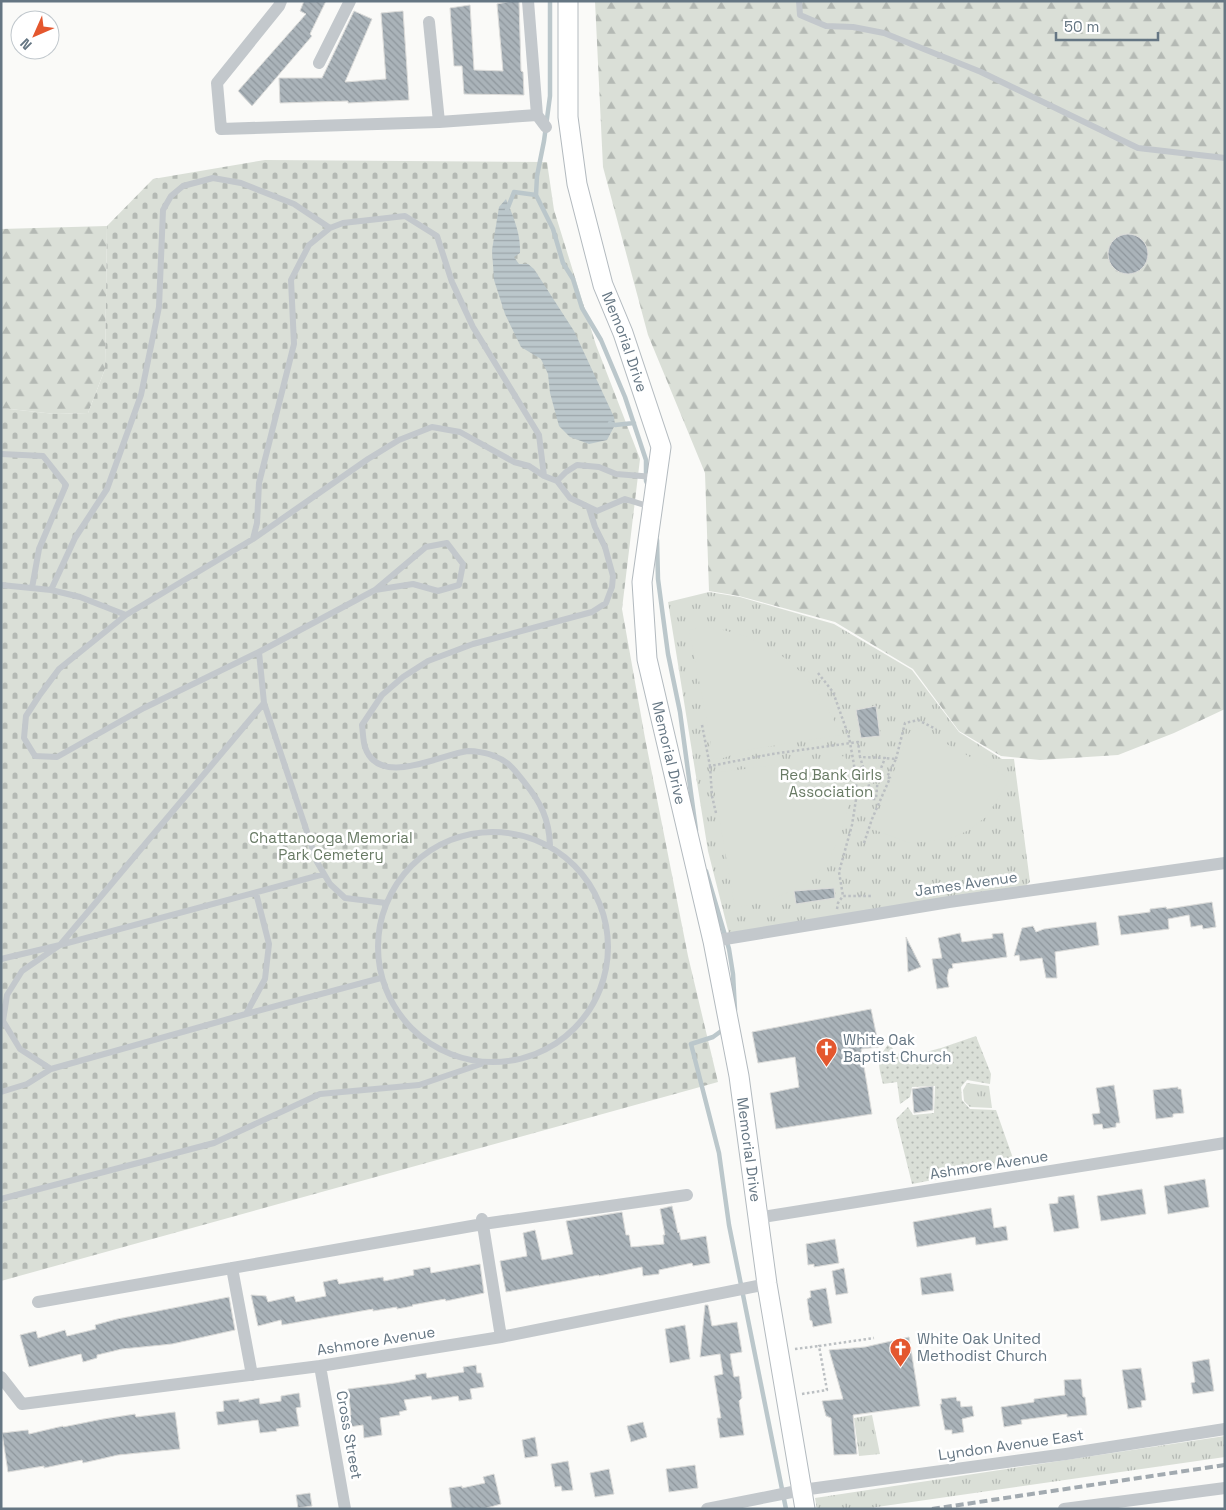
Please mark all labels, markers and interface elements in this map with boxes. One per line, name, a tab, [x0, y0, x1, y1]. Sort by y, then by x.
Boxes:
north arrow	[10, 10, 60, 60]
scale bar	[1056, 10, 1158, 42]
text: 50 m	[1064, 17, 1099, 36]
text: N	[16, 35, 35, 54]
street label: Memorial Drive	[598, 289, 652, 395]
street label: Memorial Drive	[648, 699, 691, 806]
park label: Red Bank Girls Association	[780, 765, 882, 801]
park label: Chattanooga Memorial Park Cemetery	[249, 828, 413, 864]
street label: James Avenue	[913, 867, 1019, 900]
place label: White Oak Baptist Church	[843, 1030, 951, 1066]
church icon: White Oak Baptist Church	[815, 1037, 839, 1068]
street label: Memorial Drive	[733, 1096, 766, 1203]
street label: Ashmore Avenue	[928, 1146, 1050, 1183]
street label: Ashmore Avenue	[315, 1322, 437, 1359]
place label: White Oak United Methodist Church	[917, 1329, 1047, 1365]
church icon: White Oak United Methodist Church	[889, 1336, 913, 1367]
street label: Cross Street	[332, 1389, 367, 1481]
street label: Lyndon Avenue East	[937, 1425, 1085, 1464]

